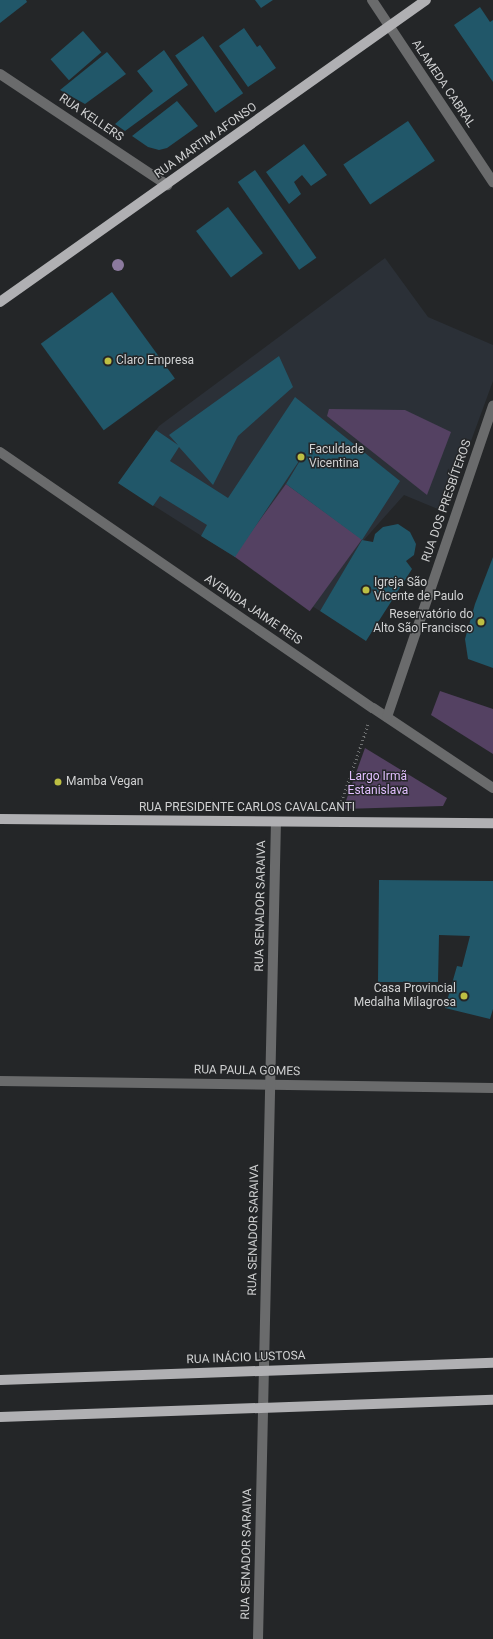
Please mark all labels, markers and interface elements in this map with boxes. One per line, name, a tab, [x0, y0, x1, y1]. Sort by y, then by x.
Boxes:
street label: ALAMEDA CABRAL	[408, 37, 478, 131]
street label: RUA KELLERS	[56, 91, 126, 145]
street label: RUA MARTIM AFONSO	[152, 100, 260, 182]
place label: Claro Empresa	[116, 354, 194, 368]
marker: Claro Empresa	[103, 356, 113, 366]
street label: RUA DOS PRESBÍTEROS	[419, 438, 475, 564]
place label: Faculdade Vicentina	[309, 443, 364, 471]
marker: Faculdade Vicentina	[296, 452, 306, 462]
street label: AVENIDA JAIME REIS	[201, 572, 305, 648]
place label: Igreja São Vicente de Paulo	[374, 576, 464, 604]
marker: Igreja São Vicente de Paulo	[361, 585, 371, 595]
place label: Reservatório do Alto São Francisco	[373, 608, 473, 636]
marker: Reservatório do Alto São Francisco	[476, 617, 486, 627]
park label: Largo Irmã Estanislava	[348, 770, 408, 798]
place label: Mamba Vegan	[66, 775, 143, 789]
marker: Mamba Vegan	[53, 777, 63, 787]
street label: RUA PRESIDENTE CARLOS CAVALCANTI	[139, 801, 355, 815]
street label: RUA SENADOR SARAIVA	[253, 840, 269, 972]
place label: Casa Provincial Medalha Milagrosa	[354, 982, 456, 1010]
marker: Casa Provincial Medalha Milagrosa	[459, 991, 469, 1001]
street label: RUA PAULA GOMES	[194, 1063, 300, 1079]
street label: RUA SENADOR SARAIVA	[246, 1164, 262, 1296]
street label: RUA INÁCIO LUSTOSA	[186, 1349, 306, 1367]
street label: RUA SENADOR SARAIVA	[239, 1488, 255, 1620]

